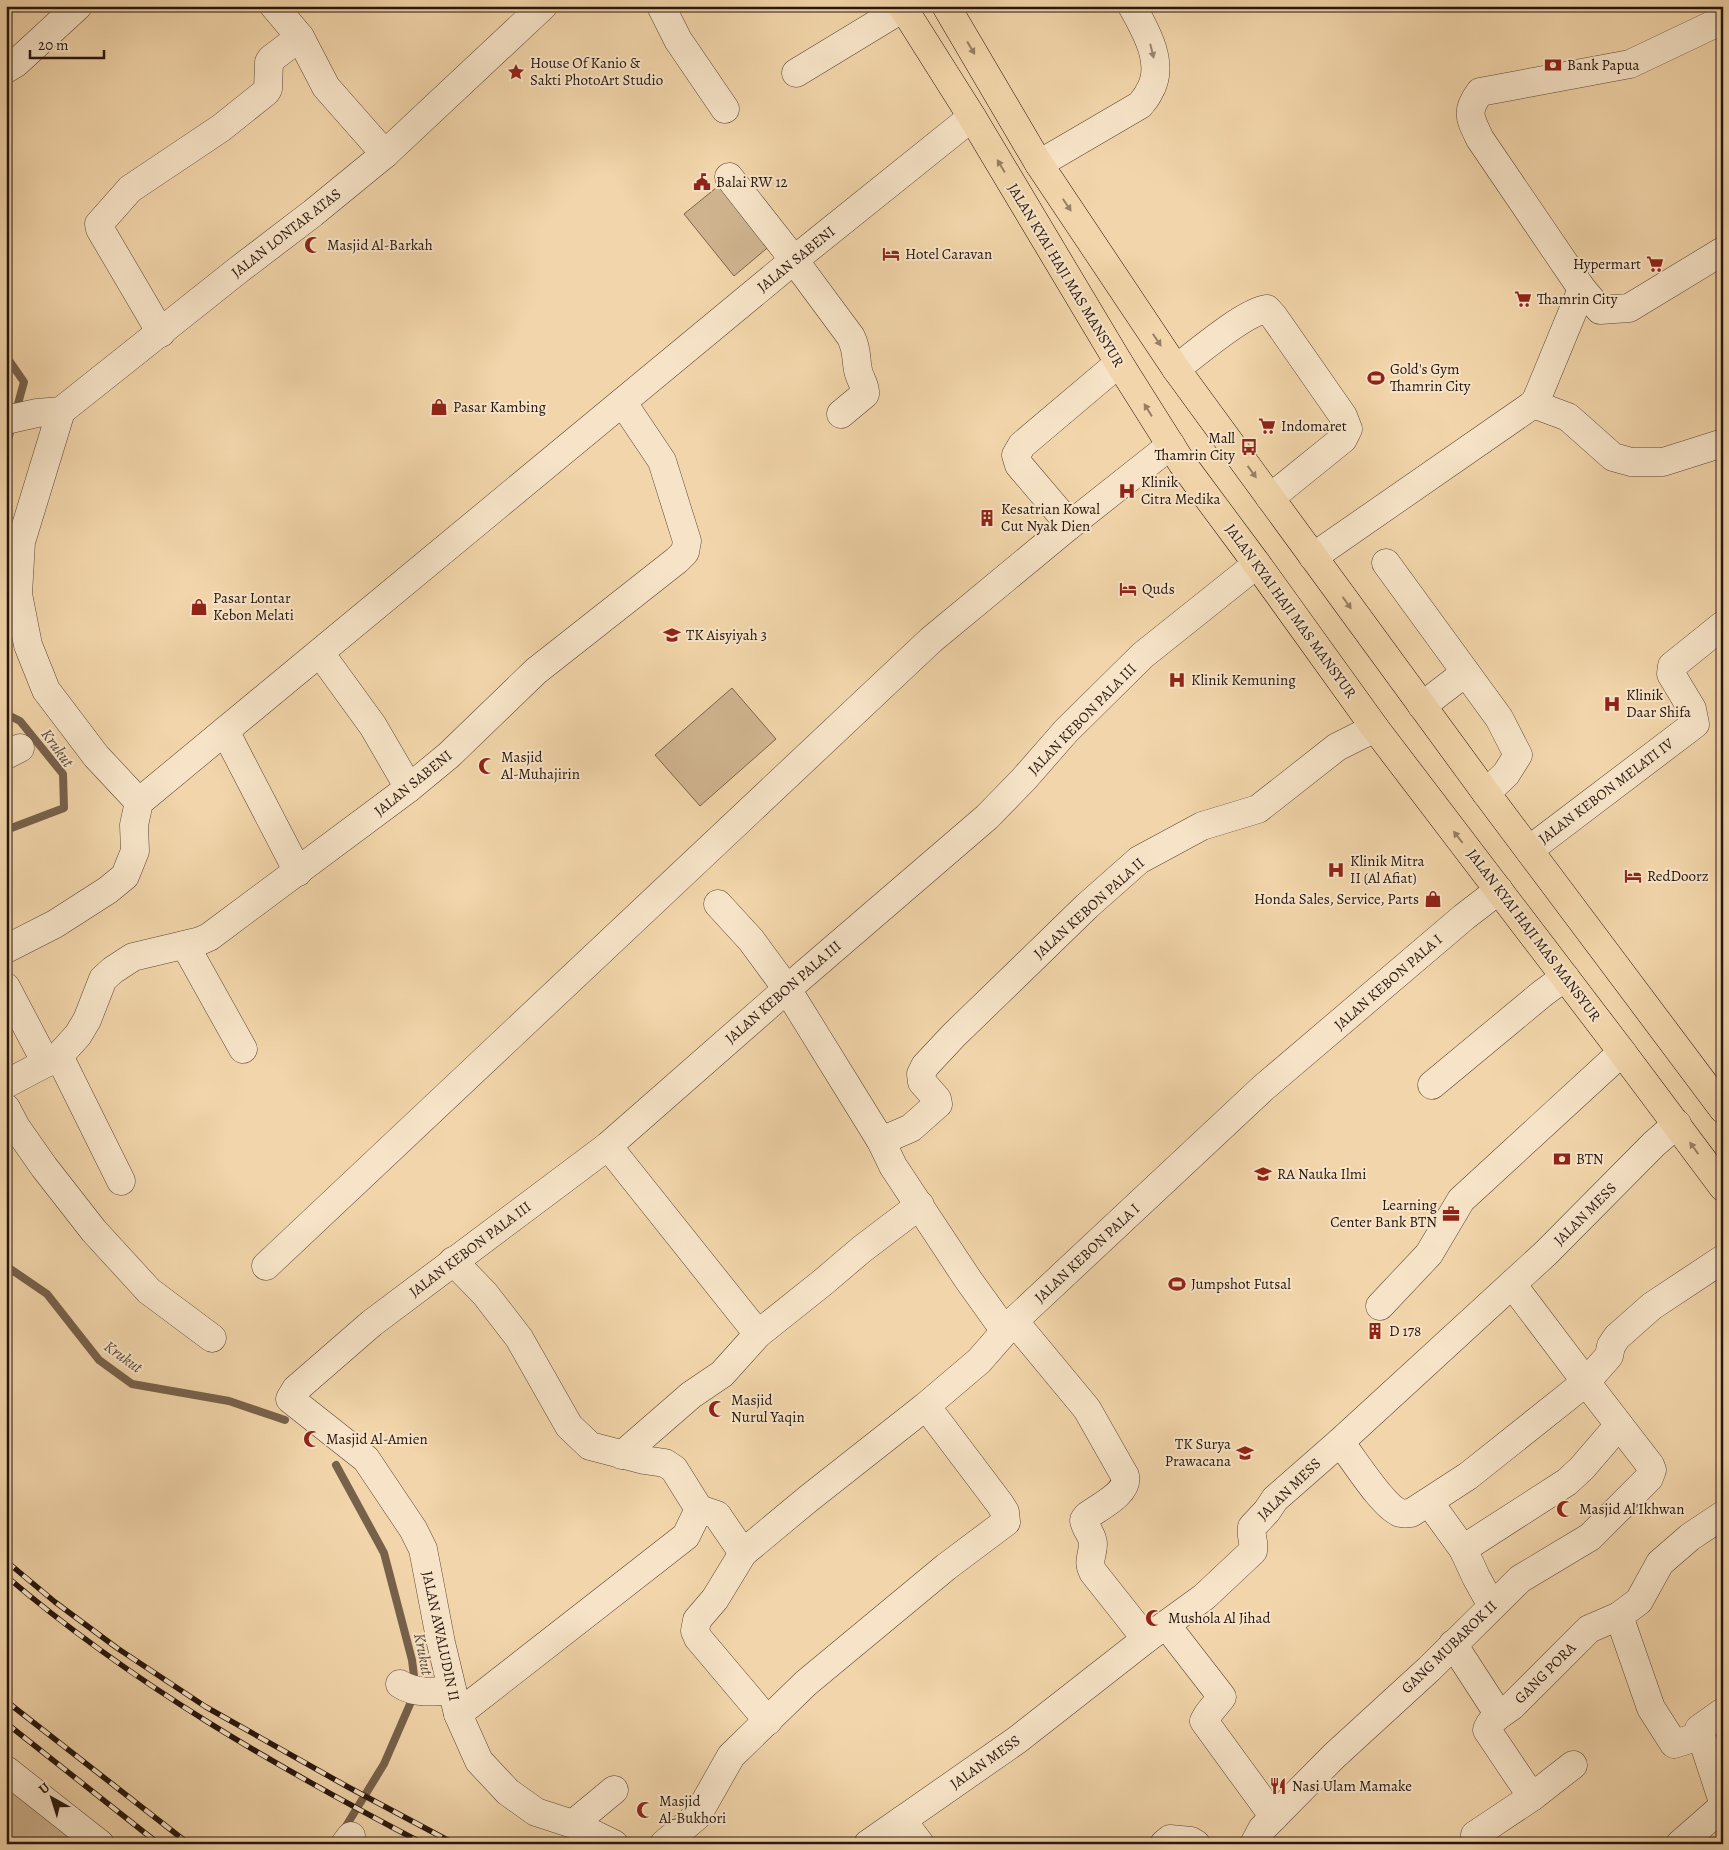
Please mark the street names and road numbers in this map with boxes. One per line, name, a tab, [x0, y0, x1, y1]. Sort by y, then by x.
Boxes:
street label: JALAN KYAI HAJI MAS MANSYUR	[1003, 179, 1129, 371]
street label: JALAN LONTAR ATAS	[227, 184, 345, 282]
street label: JALAN SABENI	[753, 221, 839, 297]
street label: JALAN KYAI HAJI MAS MANSYUR	[1221, 520, 1362, 703]
street label: JALAN KEBON PALA III	[1023, 659, 1141, 779]
street label: JALAN KEBON MELATI IV	[1534, 733, 1678, 848]
street label: JALAN SABENI	[370, 745, 456, 821]
street label: JALAN KYAI HAJI MAS MANSYUR	[1463, 845, 1606, 1026]
street label: JALAN KEBON PALA II	[1029, 853, 1149, 963]
street label: JALAN KEBON PALA I	[1330, 929, 1446, 1035]
street label: JALAN KEBON PALA III	[721, 936, 845, 1048]
street label: JALAN MESS	[1549, 1178, 1621, 1250]
street label: JALAN KEBON PALA III	[405, 1196, 535, 1302]
street label: JALAN KEBON PALA I	[1030, 1199, 1144, 1307]
street label: JALAN MESS	[1253, 1454, 1325, 1524]
street label: JALAN AWALUDIN II	[417, 1569, 465, 1703]
street label: GANG MUBAROK II	[1397, 1596, 1501, 1698]
street label: GANG PORA	[1510, 1638, 1580, 1708]
street label: JALAN MESS	[946, 1730, 1024, 1794]

